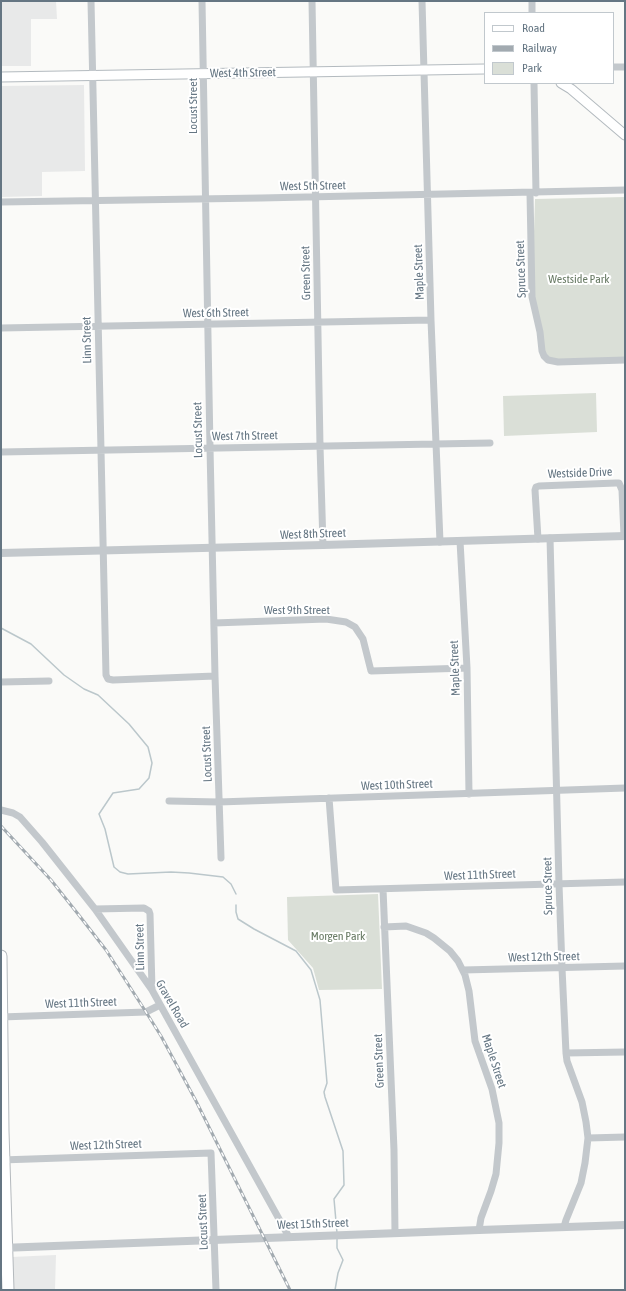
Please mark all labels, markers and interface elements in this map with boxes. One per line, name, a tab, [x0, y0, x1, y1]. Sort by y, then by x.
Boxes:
legend	[484, 12, 614, 84]
text: Road	[522, 21, 545, 35]
text: Railway	[522, 41, 557, 55]
text: Park	[522, 61, 542, 75]
street label: West 4th Street	[210, 65, 276, 81]
street label: Locust Street	[186, 78, 200, 134]
street label: West 5th Street	[280, 178, 346, 194]
street label: Spruce Street	[513, 240, 529, 298]
street label: Maple Street	[411, 244, 427, 300]
street label: Green Street	[298, 246, 314, 300]
park label: Westside Park	[548, 272, 610, 286]
street label: West 6th Street	[183, 305, 249, 321]
street label: Linn Street	[79, 316, 95, 364]
street label: Locust Street	[190, 402, 206, 458]
street label: West 7th Street	[212, 428, 278, 444]
street label: Westside Drive	[547, 465, 613, 481]
street label: West 8th Street	[280, 526, 346, 542]
street label: West 9th Street	[264, 603, 330, 617]
street label: Maple Street	[447, 640, 463, 696]
street label: Locust Street	[199, 726, 215, 782]
street label: West 10th Street	[361, 777, 433, 793]
street label: Spruce Street	[540, 857, 556, 915]
street label: West 11th Street	[444, 867, 516, 883]
street label: Linn Street	[132, 923, 148, 971]
park label: Morgen Park	[311, 929, 365, 943]
street label: West 12th Street	[508, 949, 580, 965]
street label: Gravel Road	[152, 977, 192, 1031]
street label: West 11th Street	[45, 995, 117, 1011]
street label: Maple Street	[479, 1032, 509, 1090]
street label: Green Street	[371, 1034, 387, 1088]
street label: West 12th Street	[70, 1137, 142, 1153]
street label: Locust Street	[195, 1194, 211, 1250]
street label: West 15th Street	[277, 1216, 349, 1232]

